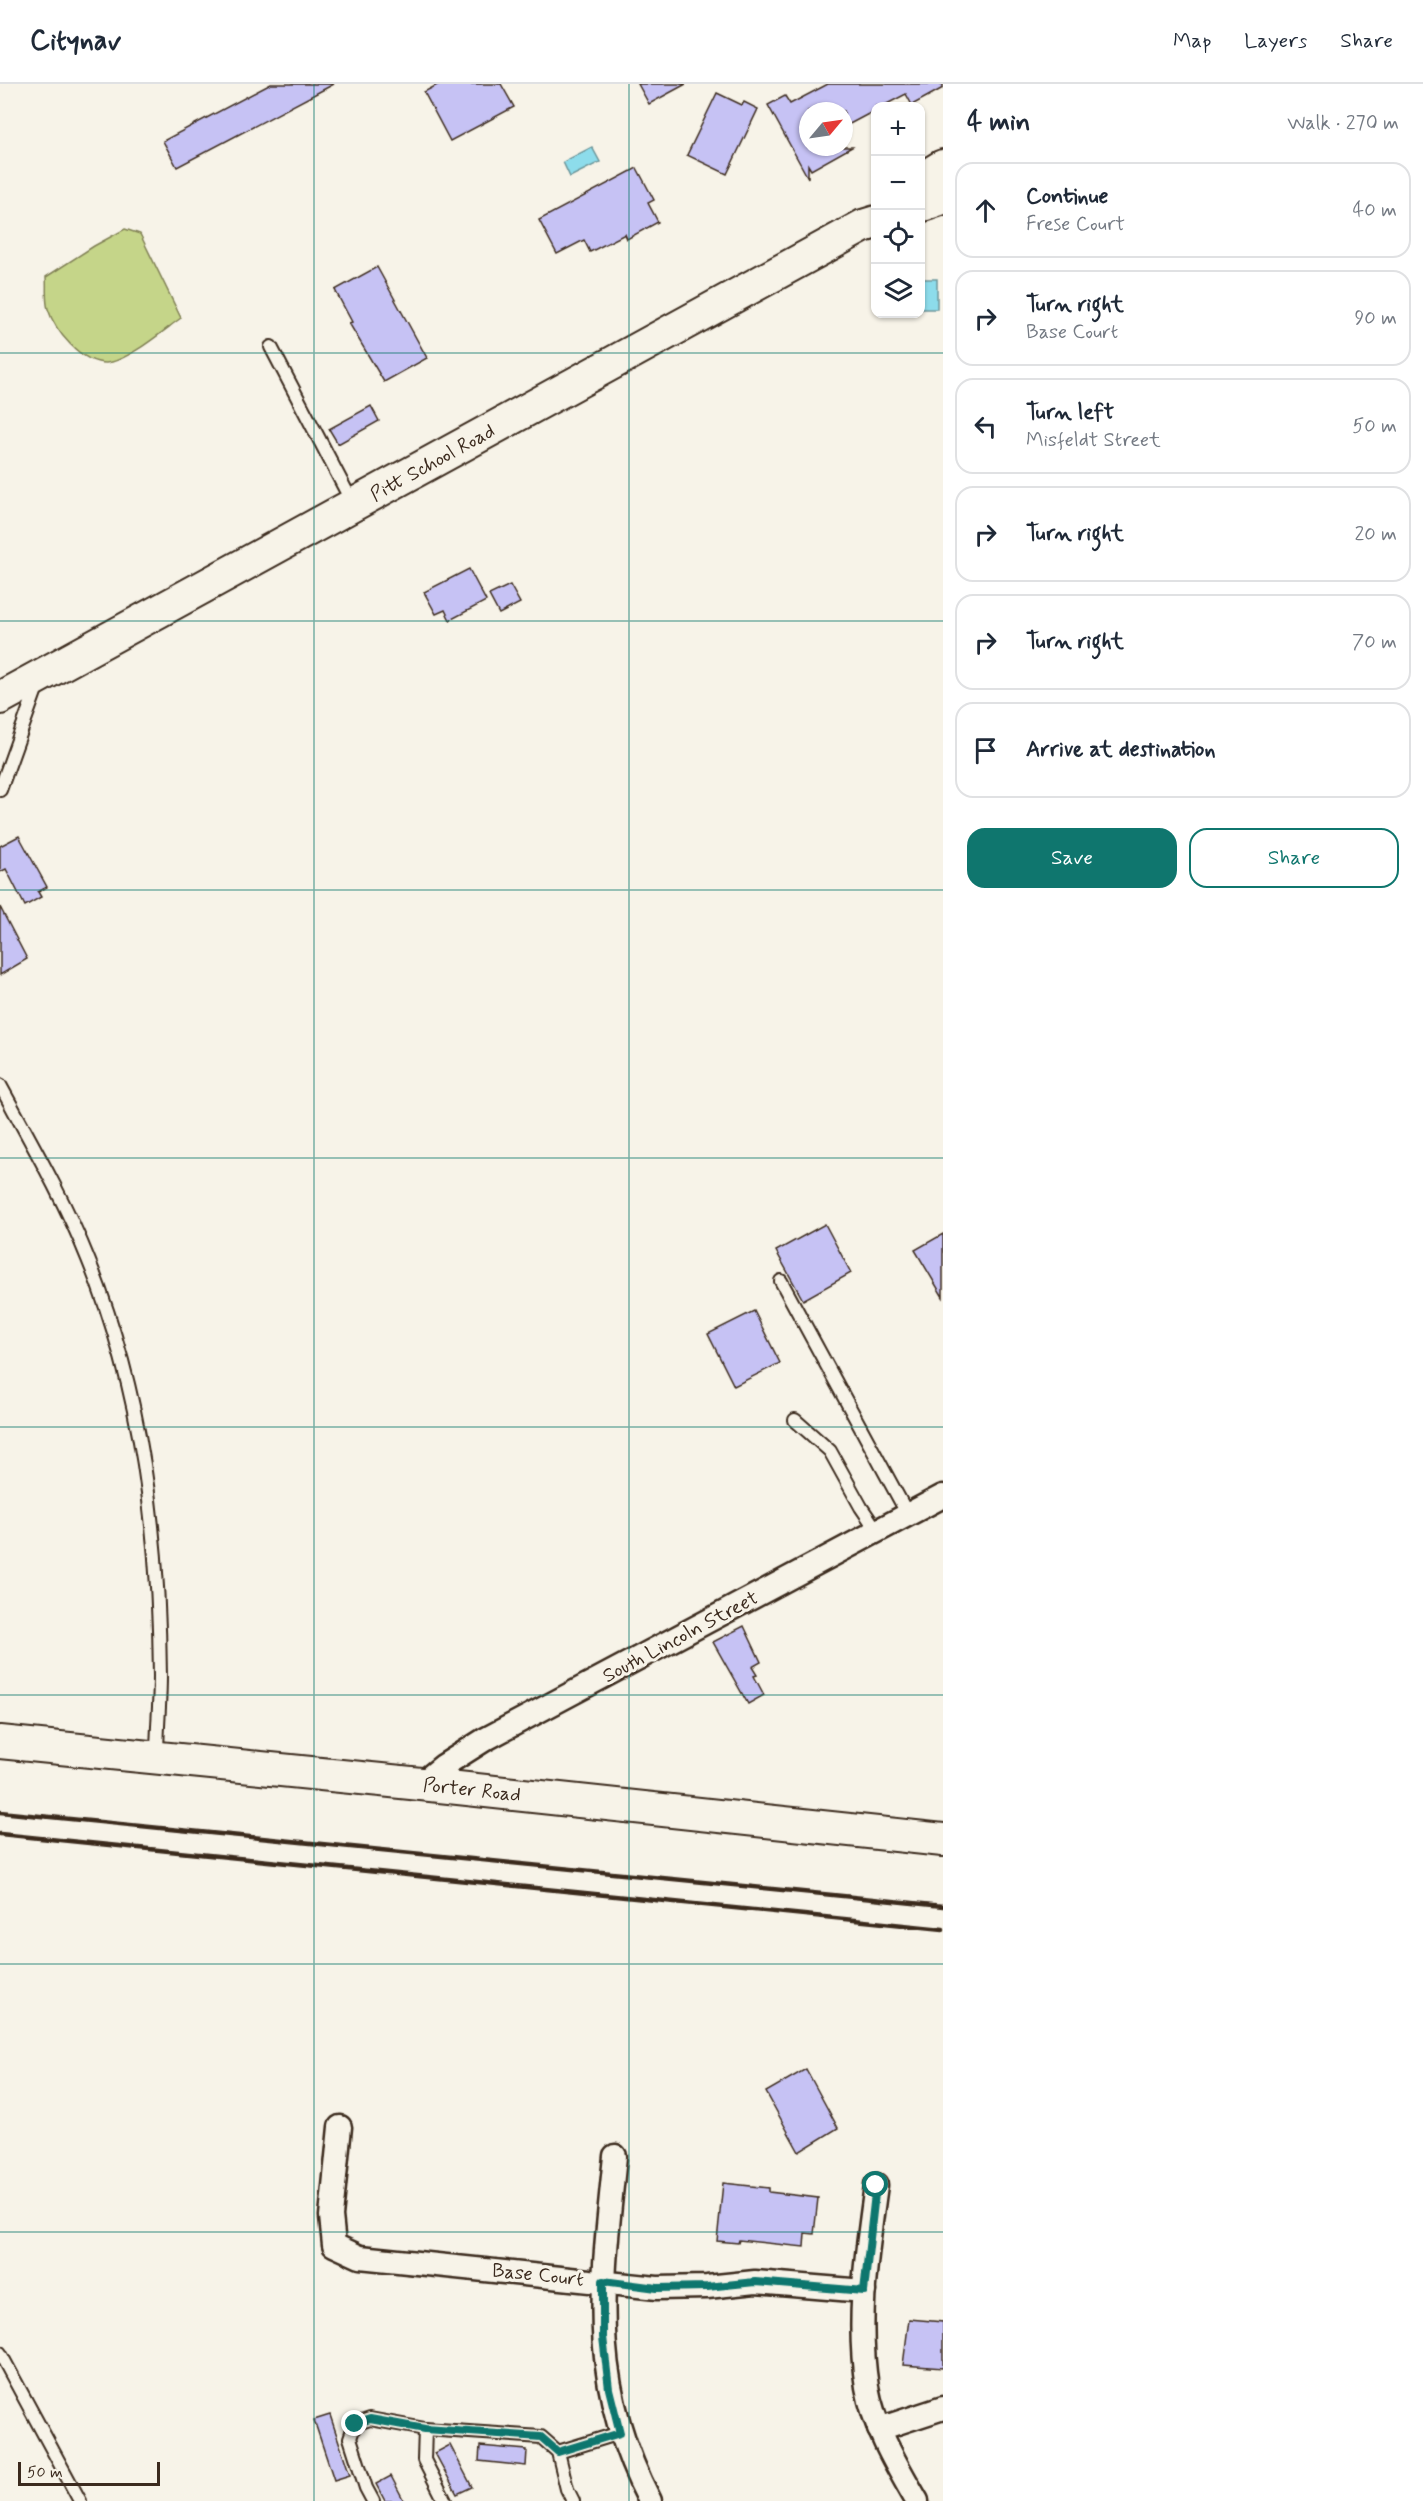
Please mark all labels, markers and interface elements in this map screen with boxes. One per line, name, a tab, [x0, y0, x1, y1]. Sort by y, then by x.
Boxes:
text: Citynav	[30, 23, 121, 60]
text: Map	[1173, 27, 1211, 55]
text: Layers	[1244, 27, 1307, 55]
text: Share	[1340, 27, 1393, 55]
north arrow	[799, 102, 853, 156]
map controls	[871, 102, 925, 318]
button: +	[871, 102, 925, 156]
text: 4 min	[967, 106, 1030, 140]
text: Walk · 270 m	[1287, 110, 1399, 137]
button: −	[871, 156, 925, 210]
text: Continue	[1026, 183, 1108, 211]
icon: ahead	[969, 194, 1002, 227]
text: 40 m	[1353, 197, 1397, 224]
button: locate	[871, 210, 925, 264]
text: Frese Court	[1026, 211, 1125, 238]
button: layers	[871, 264, 925, 318]
text: Turn right	[1026, 291, 1124, 319]
icon: right	[969, 302, 1002, 335]
text: 90 m	[1354, 305, 1397, 332]
text: Base Court	[1026, 319, 1118, 346]
text: Turn left	[1026, 399, 1114, 427]
icon: left	[969, 410, 1002, 443]
text: 50 m	[1352, 413, 1397, 440]
street label: Pitt School Road	[366, 418, 500, 509]
text: Misfeldt Street	[1026, 427, 1161, 454]
icon: right	[969, 518, 1002, 551]
text: Turn right	[1026, 520, 1124, 548]
text: 20 m	[1354, 521, 1397, 548]
icon: right	[969, 626, 1002, 659]
text: Turn right	[1026, 628, 1124, 656]
text: 70 m	[1352, 629, 1397, 656]
icon: arrive	[969, 734, 1002, 767]
text: Arrive at destination	[1026, 736, 1216, 764]
button: Save	[967, 828, 1177, 888]
button: Share	[1189, 828, 1399, 888]
street label: South Lincoln Street	[598, 1585, 763, 1690]
street label: Porter Road	[422, 1772, 522, 1809]
route start	[862, 2171, 888, 2197]
street label: Base Court	[491, 2257, 585, 2294]
route end	[341, 2410, 367, 2436]
scale bar	[18, 2459, 160, 2486]
text: 50 m	[27, 2462, 63, 2483]

